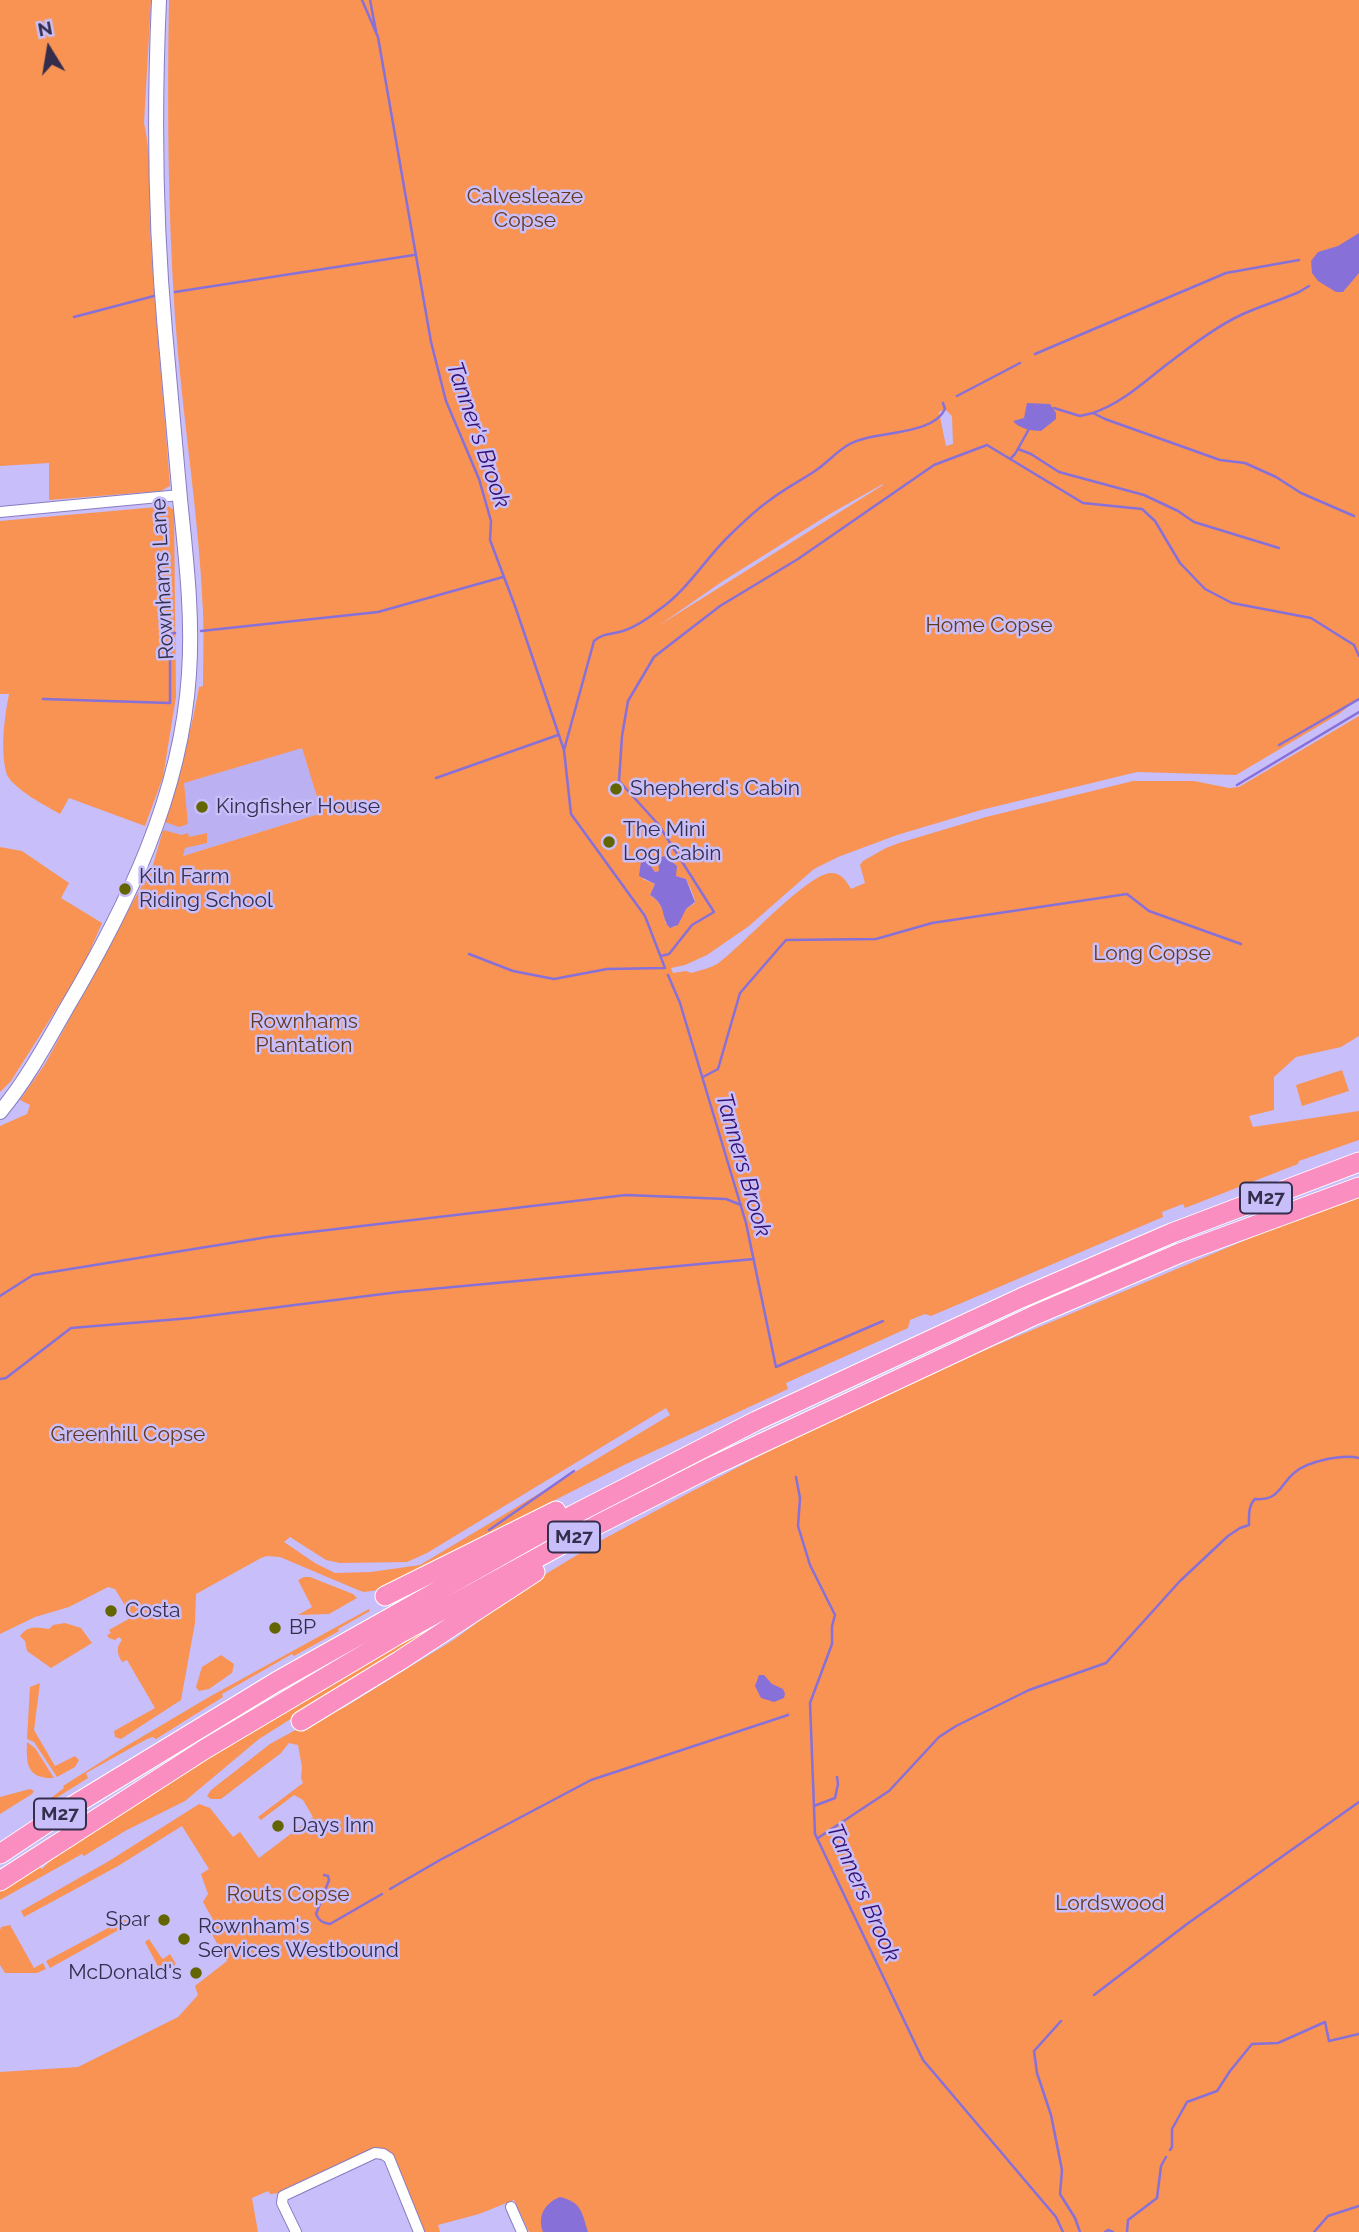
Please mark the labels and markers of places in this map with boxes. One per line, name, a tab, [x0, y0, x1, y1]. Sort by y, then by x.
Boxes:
place label: Shepherd's Cabin	[630, 776, 800, 802]
marker: Shepherd's Cabin	[608, 781, 624, 797]
place label: Kingfisher House	[216, 794, 380, 820]
marker: Kingfisher House	[194, 799, 210, 815]
place label: The Mini Log Cabin	[623, 817, 721, 867]
marker: The Mini Log Cabin	[601, 834, 617, 850]
place label: Kiln Farm Riding School	[139, 864, 273, 914]
marker: Kiln Farm Riding School	[117, 881, 133, 897]
place label: Costa	[125, 1598, 181, 1624]
marker: Costa	[103, 1603, 119, 1619]
place label: BP	[289, 1615, 316, 1641]
marker: BP	[267, 1620, 283, 1636]
place label: Days Inn	[292, 1813, 374, 1839]
marker: Days Inn	[270, 1818, 286, 1834]
place label: Spar	[105, 1907, 150, 1933]
marker: Spar	[156, 1912, 172, 1928]
place label: Rownham's Services Westbound	[198, 1914, 399, 1964]
marker: Rownham's Services Westbound	[176, 1931, 192, 1947]
place label: McDonald's	[68, 1960, 182, 1986]
marker: McDonald's	[188, 1965, 204, 1981]

